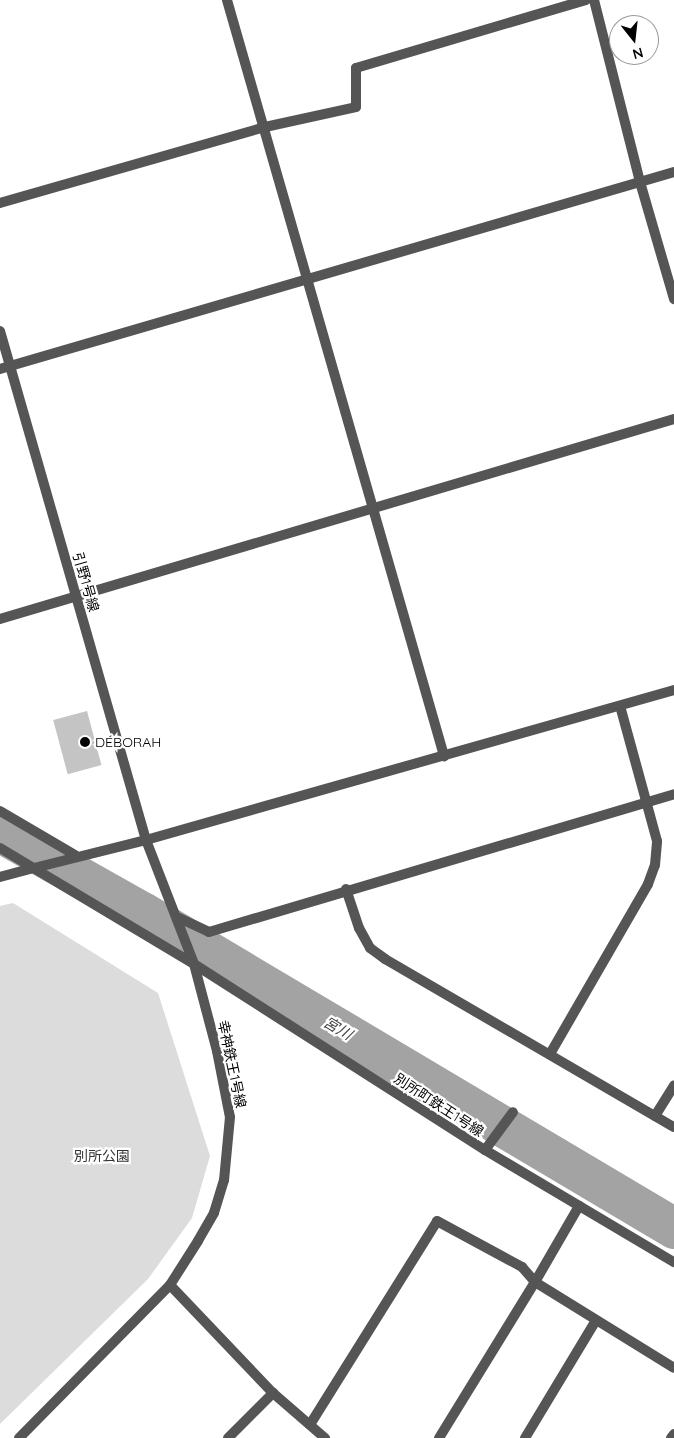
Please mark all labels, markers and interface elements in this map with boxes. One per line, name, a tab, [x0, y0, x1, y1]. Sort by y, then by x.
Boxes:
north arrow	[609, 15, 659, 65]
text: N	[630, 43, 645, 64]
street label: 引野1号線	[69, 550, 103, 614]
place label: DÉBORAH	[95, 734, 161, 750]
marker: DÉBORAH	[79, 736, 91, 748]
water label: 宮川	[321, 1013, 355, 1043]
street label: 幸神鉄王1号線	[215, 1019, 249, 1109]
street label: 別所町鉄王1号線	[391, 1070, 487, 1140]
park label: 別所公園	[74, 1148, 130, 1164]

